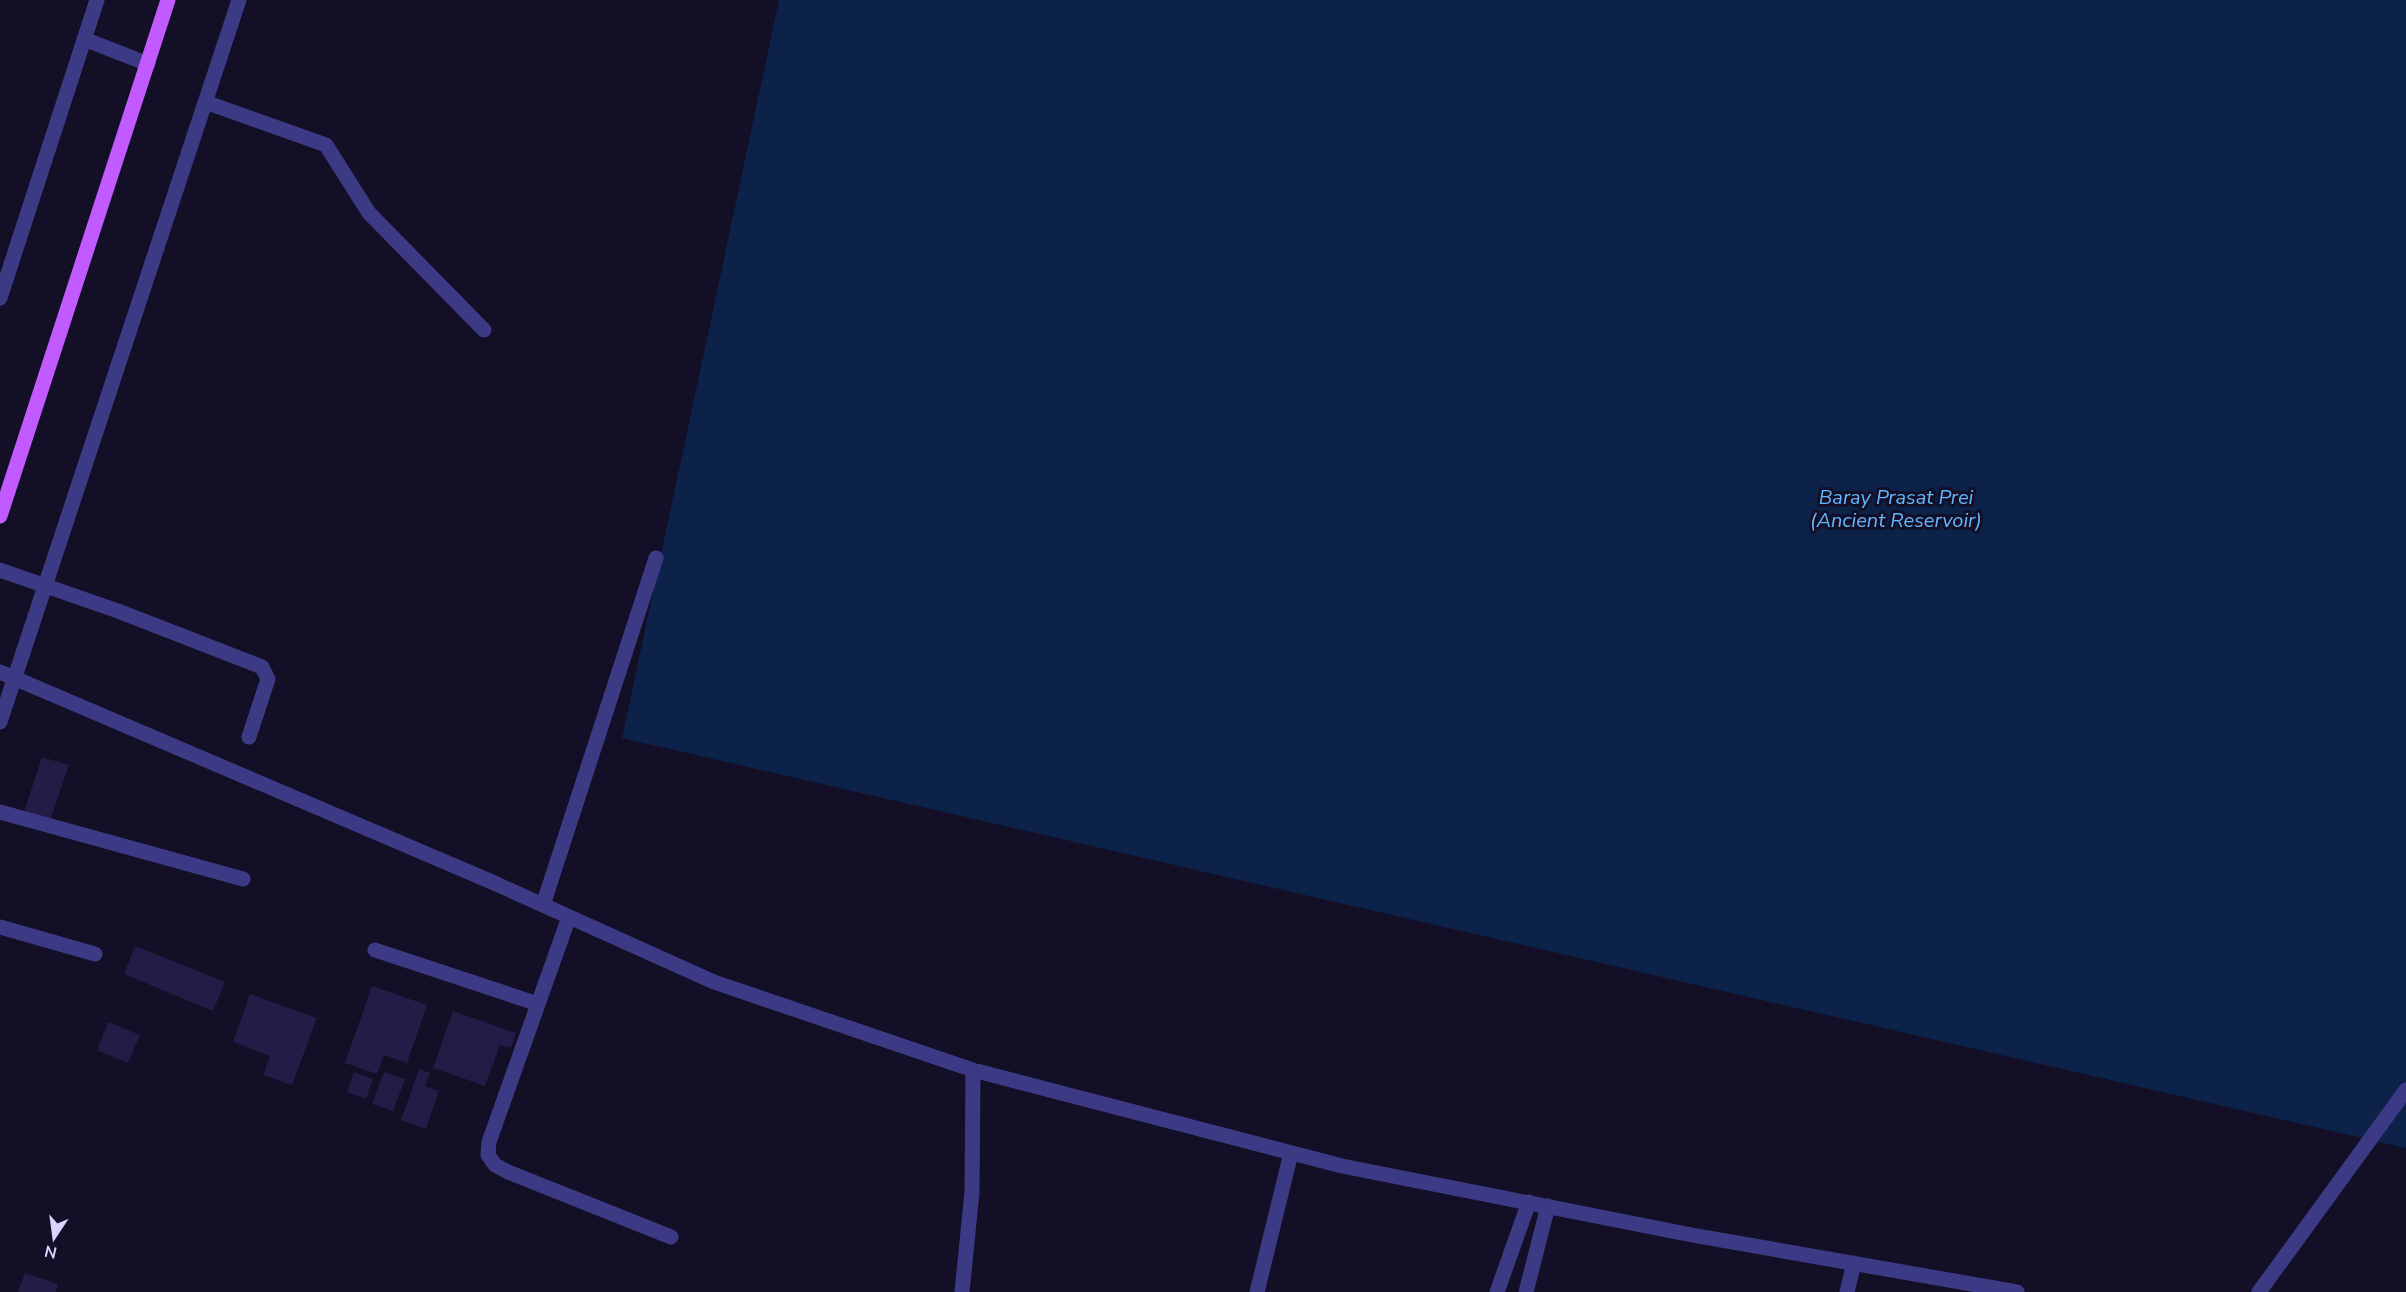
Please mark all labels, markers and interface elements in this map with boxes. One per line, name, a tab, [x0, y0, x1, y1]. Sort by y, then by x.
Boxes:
water label: Baray Prasat Prei (Ancient Reservoir)	[1810, 484, 1982, 534]
north arrow	[24, 1208, 84, 1268]
text: N	[43, 1240, 59, 1264]

